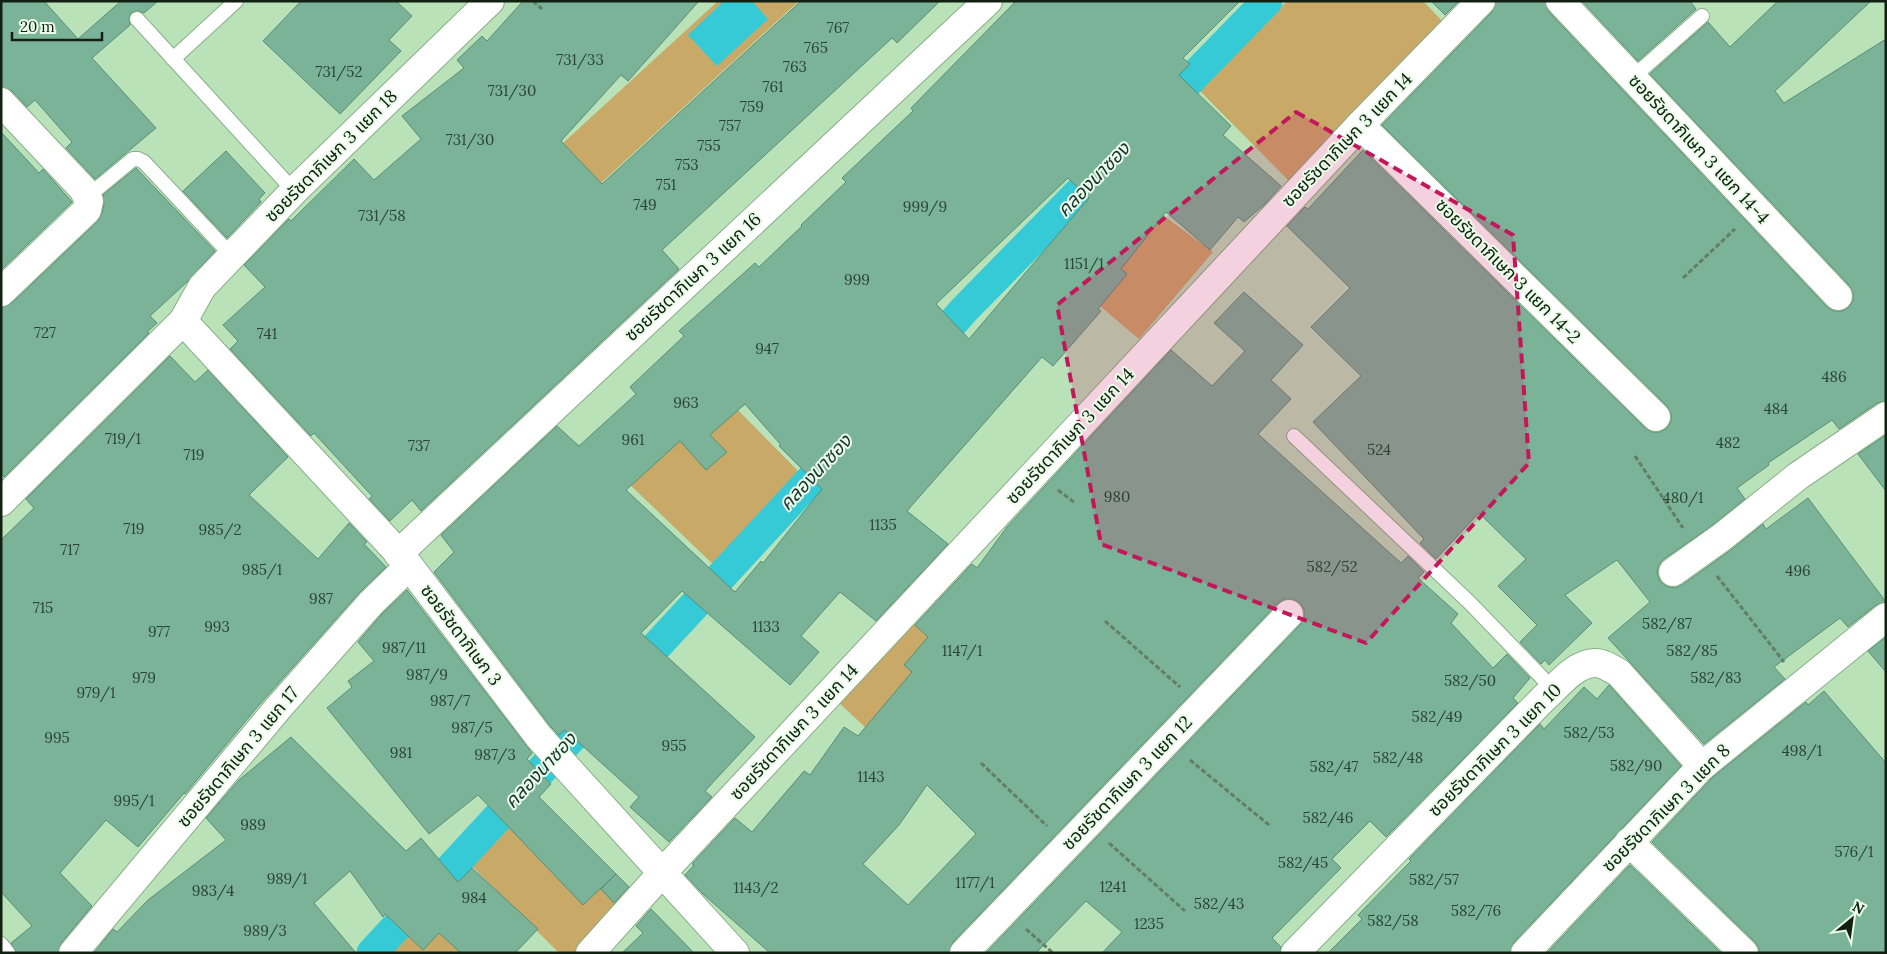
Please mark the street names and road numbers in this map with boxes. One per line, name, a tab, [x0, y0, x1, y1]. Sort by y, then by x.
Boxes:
street label: ซอยรัชดาภิเษก 3 แยก 14	[1277, 67, 1417, 212]
street label: ซอยรัชดาภิเษก 3 แยก 14-4	[1624, 69, 1775, 229]
street label: ซอยรัชดาภิเษก 3 แยก 18	[259, 84, 402, 227]
street label: ซอยรัชดาภิเษก 3 แยก 14-2	[1431, 193, 1586, 348]
street label: ซอยรัชดาภิเษก 3 แยก 16	[619, 207, 766, 346]
street label: ซอยรัชดาภิเษก 3 แยก 14	[1000, 363, 1139, 509]
street label: ซอยรัชดาภิเษก 3	[416, 579, 507, 690]
street label: ซอยรัชดาภิเษก 3 แยก 14	[724, 659, 863, 805]
street label: ซอยรัชดาภิเษก 3 แยก 10	[1423, 678, 1566, 821]
street label: ซอยรัชดาภิเษก 3 แยก 17	[172, 682, 303, 832]
street label: ซอยรัชดาภิเษก 3 แยก 12	[1057, 711, 1197, 855]
street label: ซอยรัชดาภิเษก 3 แยก 8	[1597, 739, 1735, 877]

